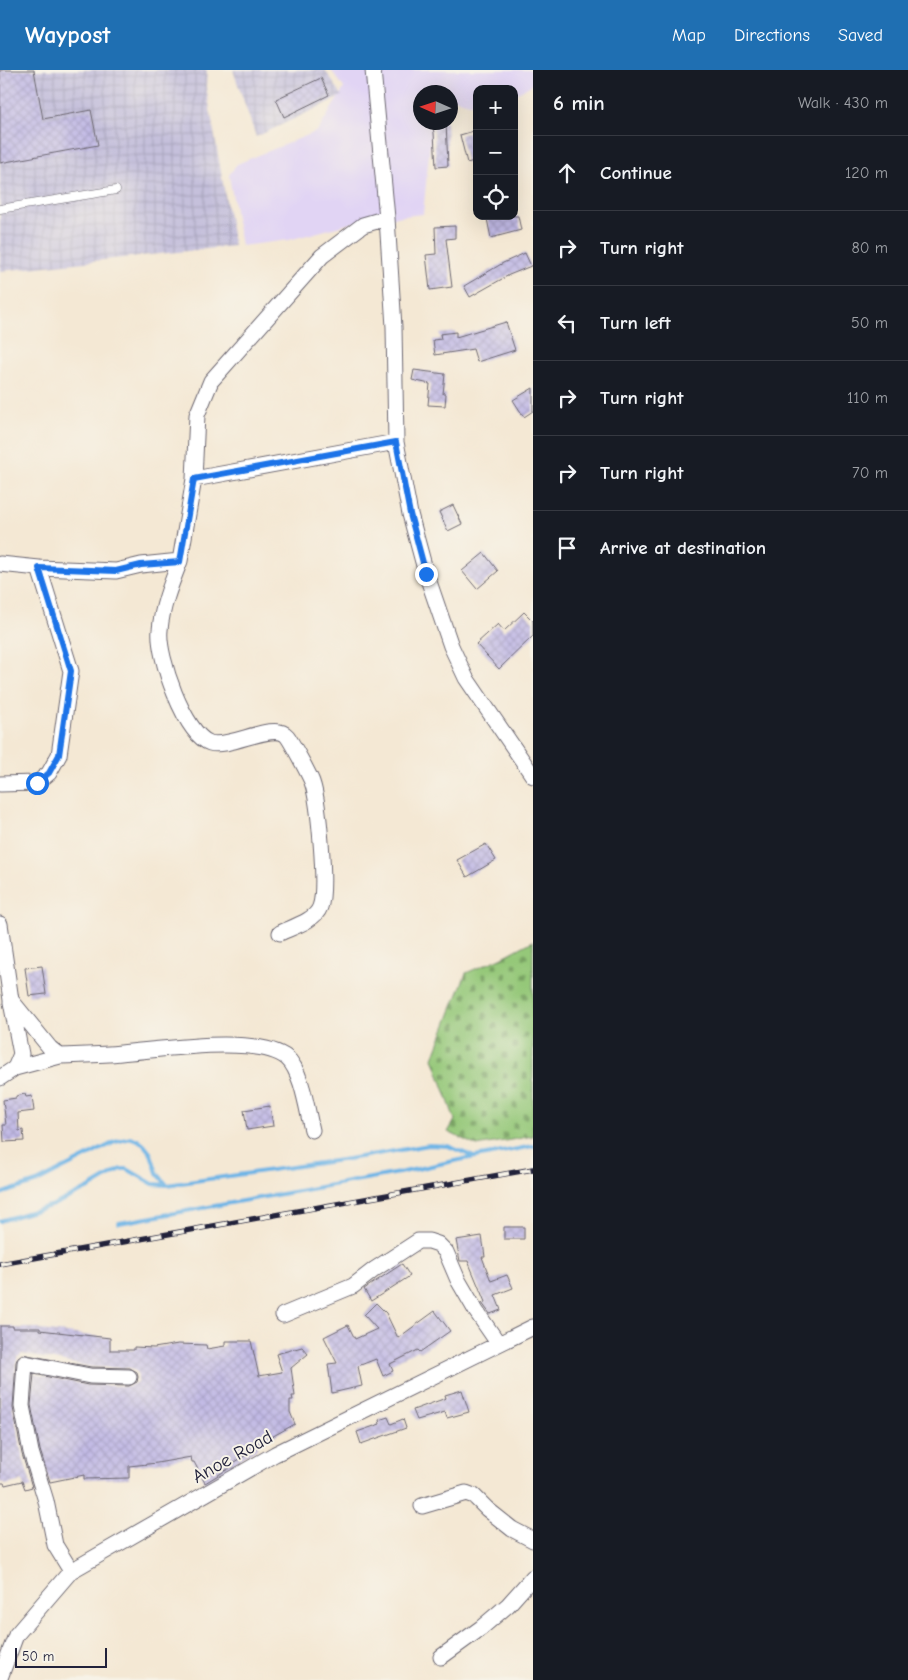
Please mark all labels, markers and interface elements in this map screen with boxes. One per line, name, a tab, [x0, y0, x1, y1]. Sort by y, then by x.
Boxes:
text: Waypost	[25, 21, 110, 49]
text: Map	[672, 25, 706, 46]
text: Directions	[734, 25, 810, 46]
text: Saved	[838, 25, 883, 46]
north arrow	[413, 85, 458, 130]
map controls	[473, 85, 518, 220]
button: +	[473, 85, 518, 130]
text: 6 min	[553, 91, 605, 115]
text: Walk · 430 m	[798, 94, 888, 112]
button: −	[473, 130, 518, 175]
icon: ahead	[553, 159, 581, 187]
text: Continue	[600, 162, 672, 184]
text: 120 m	[845, 164, 888, 182]
button: locate	[473, 175, 518, 220]
icon: right	[553, 234, 581, 262]
text: Turn right	[600, 237, 684, 259]
text: 80 m	[851, 239, 888, 257]
icon: left	[553, 309, 581, 337]
text: Turn left	[600, 312, 671, 334]
text: 50 m	[851, 314, 888, 332]
icon: right	[553, 384, 581, 412]
text: Turn right	[600, 387, 684, 409]
text: 110 m	[847, 389, 888, 407]
icon: right	[553, 459, 581, 487]
text: Turn right	[600, 462, 684, 484]
text: 70 m	[852, 464, 888, 482]
icon: arrive	[553, 534, 581, 562]
text: Arrive at destination	[600, 537, 766, 559]
route end	[415, 563, 438, 586]
route start	[26, 772, 49, 795]
street label: Anoe Road	[188, 1426, 277, 1488]
scale bar	[15, 1645, 108, 1668]
text: 50 m	[22, 1648, 54, 1665]

